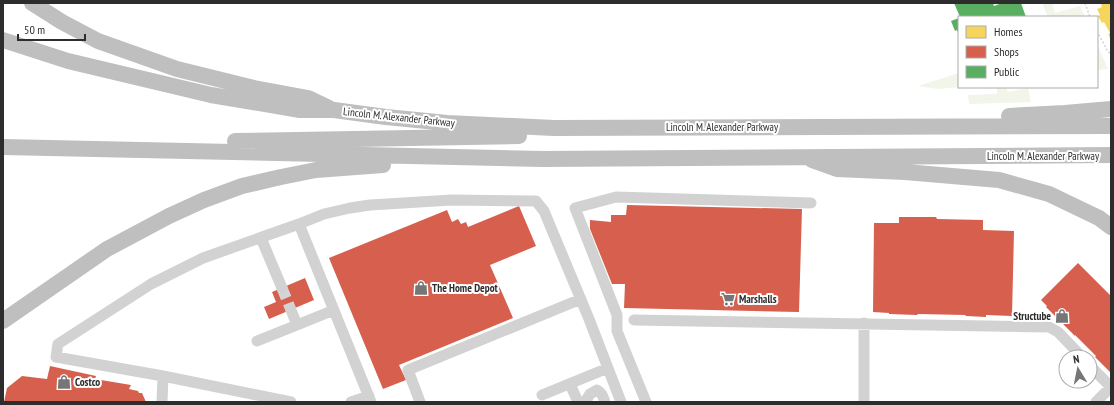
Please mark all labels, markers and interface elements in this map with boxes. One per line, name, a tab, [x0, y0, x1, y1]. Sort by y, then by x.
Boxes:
scale bar	[18, 16, 85, 42]
legend	[958, 16, 1098, 88]
text: 50 m	[24, 22, 45, 37]
text: Homes	[994, 24, 1022, 39]
text: Shops	[994, 44, 1019, 59]
text: Public	[994, 64, 1020, 79]
street label: Lincoln M. Alexander Parkway	[342, 104, 456, 130]
street label: Lincoln M. Alexander Parkway	[666, 120, 779, 134]
street label: Lincoln M. Alexander Parkway	[987, 149, 1100, 163]
shop icon: The Home Depot	[413, 280, 429, 296]
place label: The Home Depot	[432, 281, 499, 295]
supermarket icon: Marshalls	[720, 291, 736, 307]
place label: Marshalls	[739, 292, 777, 306]
shop icon: Structube	[1054, 308, 1070, 324]
place label: Structube	[1013, 309, 1051, 323]
north arrow	[1058, 349, 1098, 389]
text: N	[1072, 352, 1080, 367]
shop icon: Costco	[56, 374, 72, 390]
place label: Costco	[75, 375, 100, 389]

